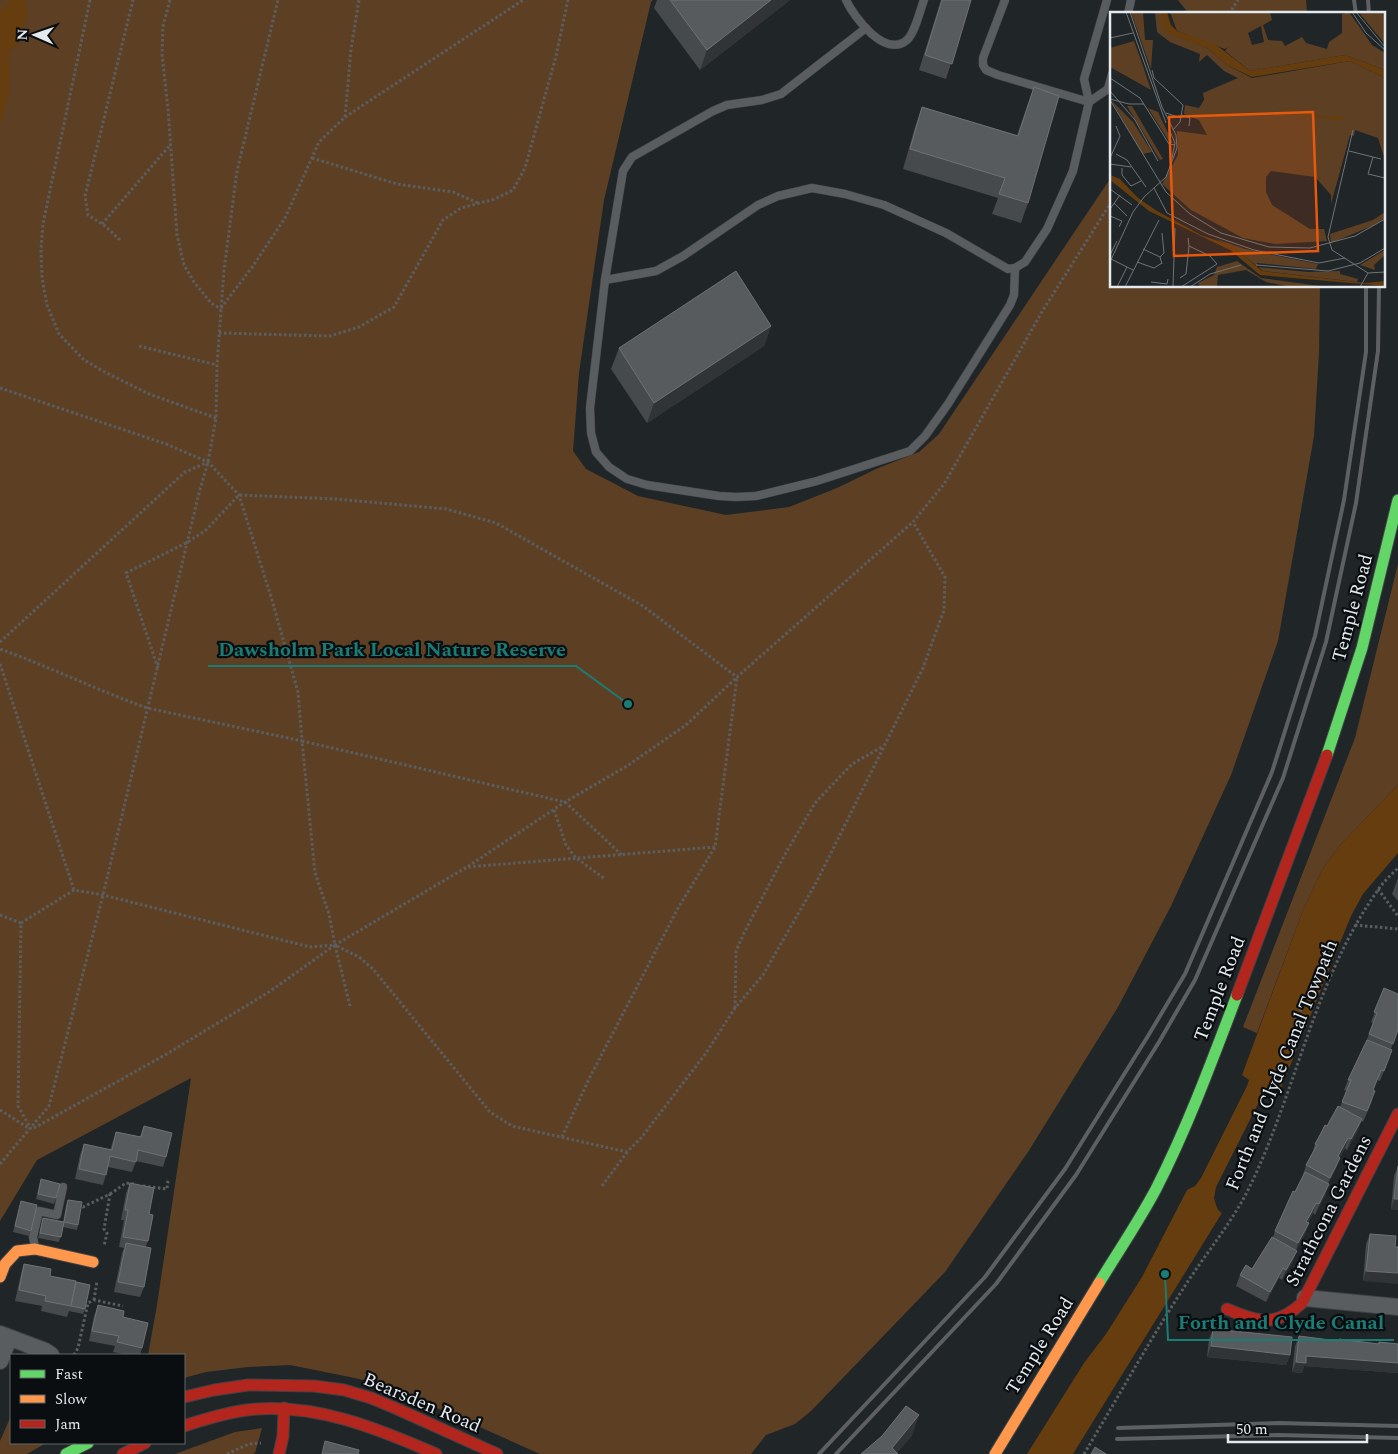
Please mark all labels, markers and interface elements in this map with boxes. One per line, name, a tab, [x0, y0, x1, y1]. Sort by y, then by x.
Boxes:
north arrow	[10, 10, 60, 60]
inset map	[1110, 12, 1386, 288]
text: N	[12, 28, 33, 41]
street label: Temple Road	[1325, 551, 1381, 665]
callout: Dawsholm Park Local Nature Reserve	[208, 631, 576, 666]
text: Dawsholm Park Local Nature Reserve	[218, 635, 566, 665]
street label: Temple Road	[1187, 932, 1253, 1046]
street label: Forth and Clyde Canal Towpath	[1218, 935, 1346, 1195]
street label: Strathcona Gardens	[1278, 1130, 1380, 1292]
street label: Temple Road	[998, 1291, 1082, 1401]
callout: Forth and Clyde Canal	[1168, 1305, 1394, 1340]
text: Forth and Clyde Canal	[1178, 1308, 1384, 1338]
legend	[10, 1354, 185, 1444]
text: Fast	[55, 1363, 83, 1386]
street label: Bearsden Road	[359, 1365, 485, 1441]
text: Slow	[55, 1388, 87, 1411]
scale bar	[1228, 1412, 1367, 1444]
text: Jam	[55, 1413, 81, 1436]
text: 50 m	[1236, 1418, 1268, 1441]

